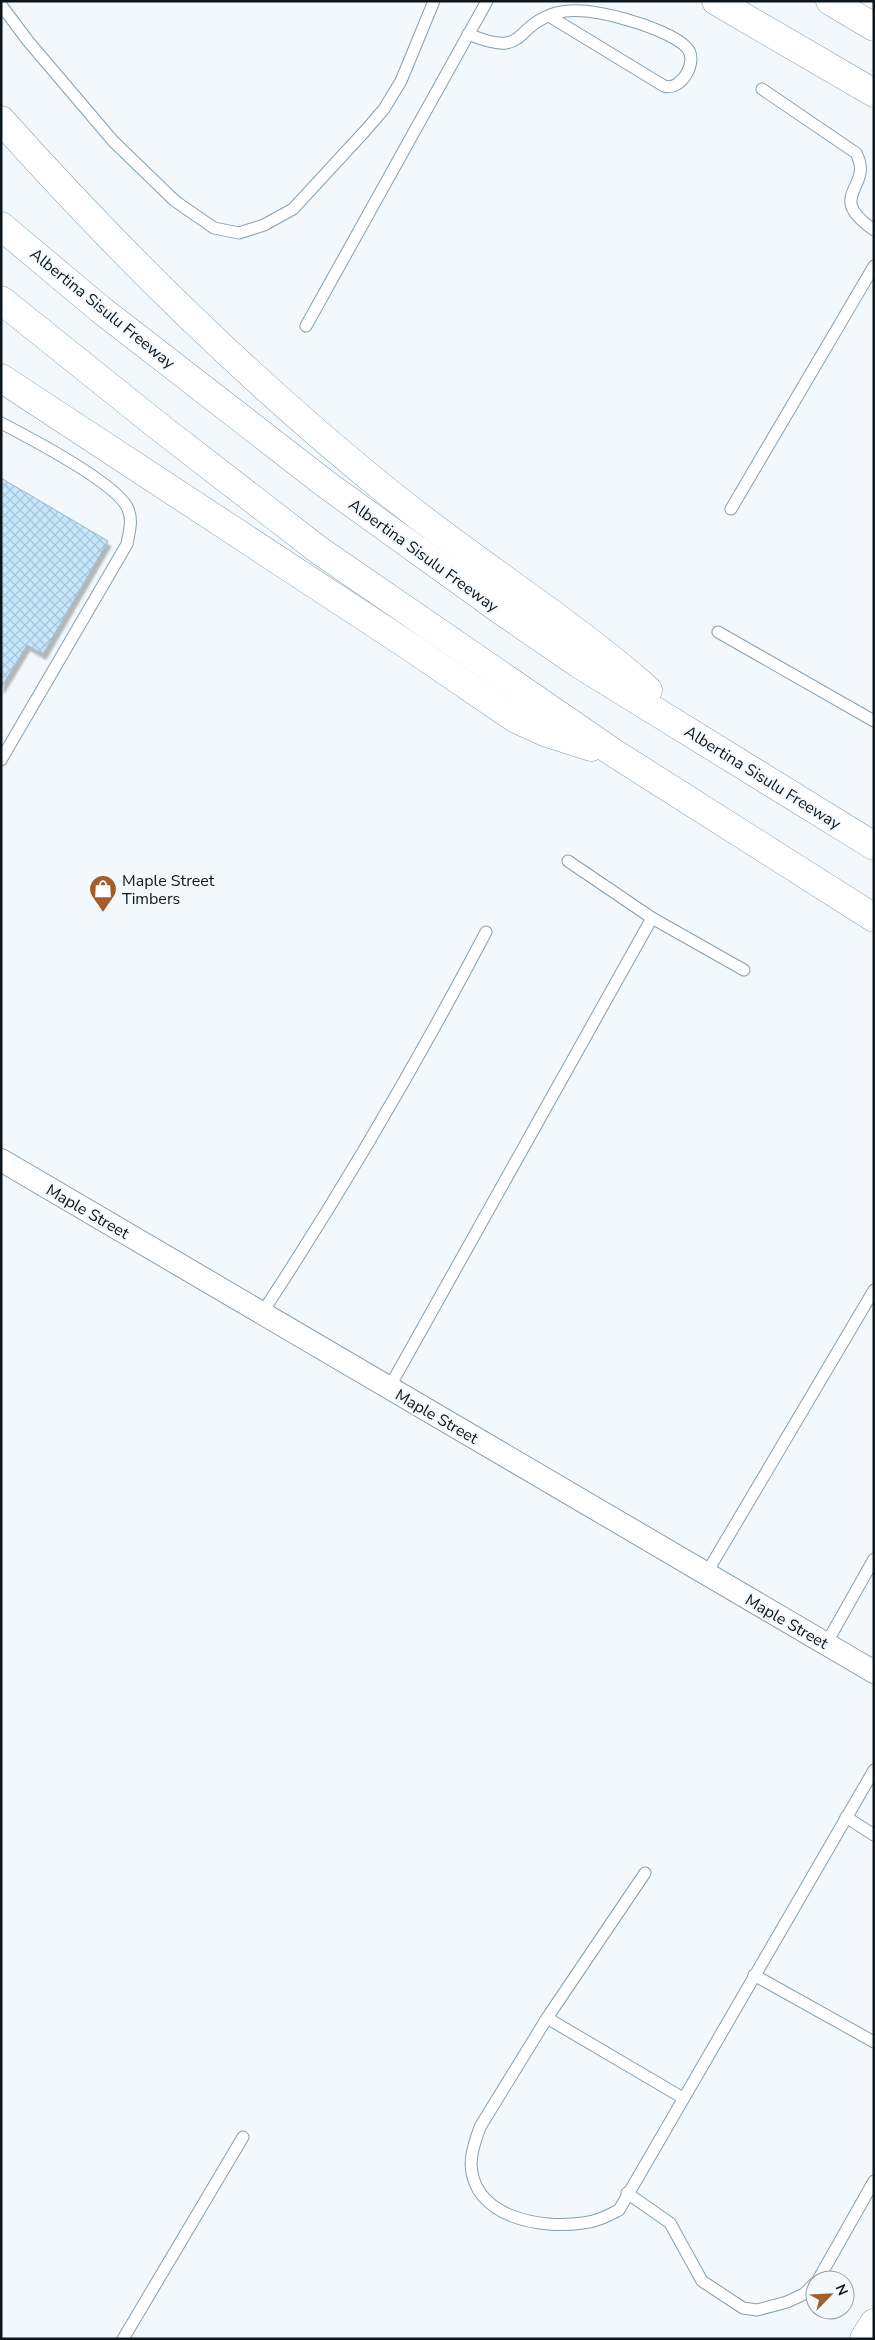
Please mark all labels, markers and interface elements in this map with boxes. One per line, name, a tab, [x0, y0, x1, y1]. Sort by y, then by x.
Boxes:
street label: Albertina Sisulu Freeway	[25, 243, 180, 375]
street label: Albertina Sisulu Freeway	[344, 494, 504, 618]
street label: Albertina Sisulu Freeway	[680, 721, 845, 835]
place label: Maple Street Timbers	[122, 870, 215, 910]
shop icon: Maple Street Timbers	[88, 874, 118, 913]
street label: Maple Street	[42, 1179, 133, 1245]
street label: Maple Street	[391, 1384, 482, 1450]
street label: Maple Street	[741, 1589, 832, 1655]
north arrow	[805, 2270, 855, 2320]
text: N	[831, 2281, 852, 2299]

